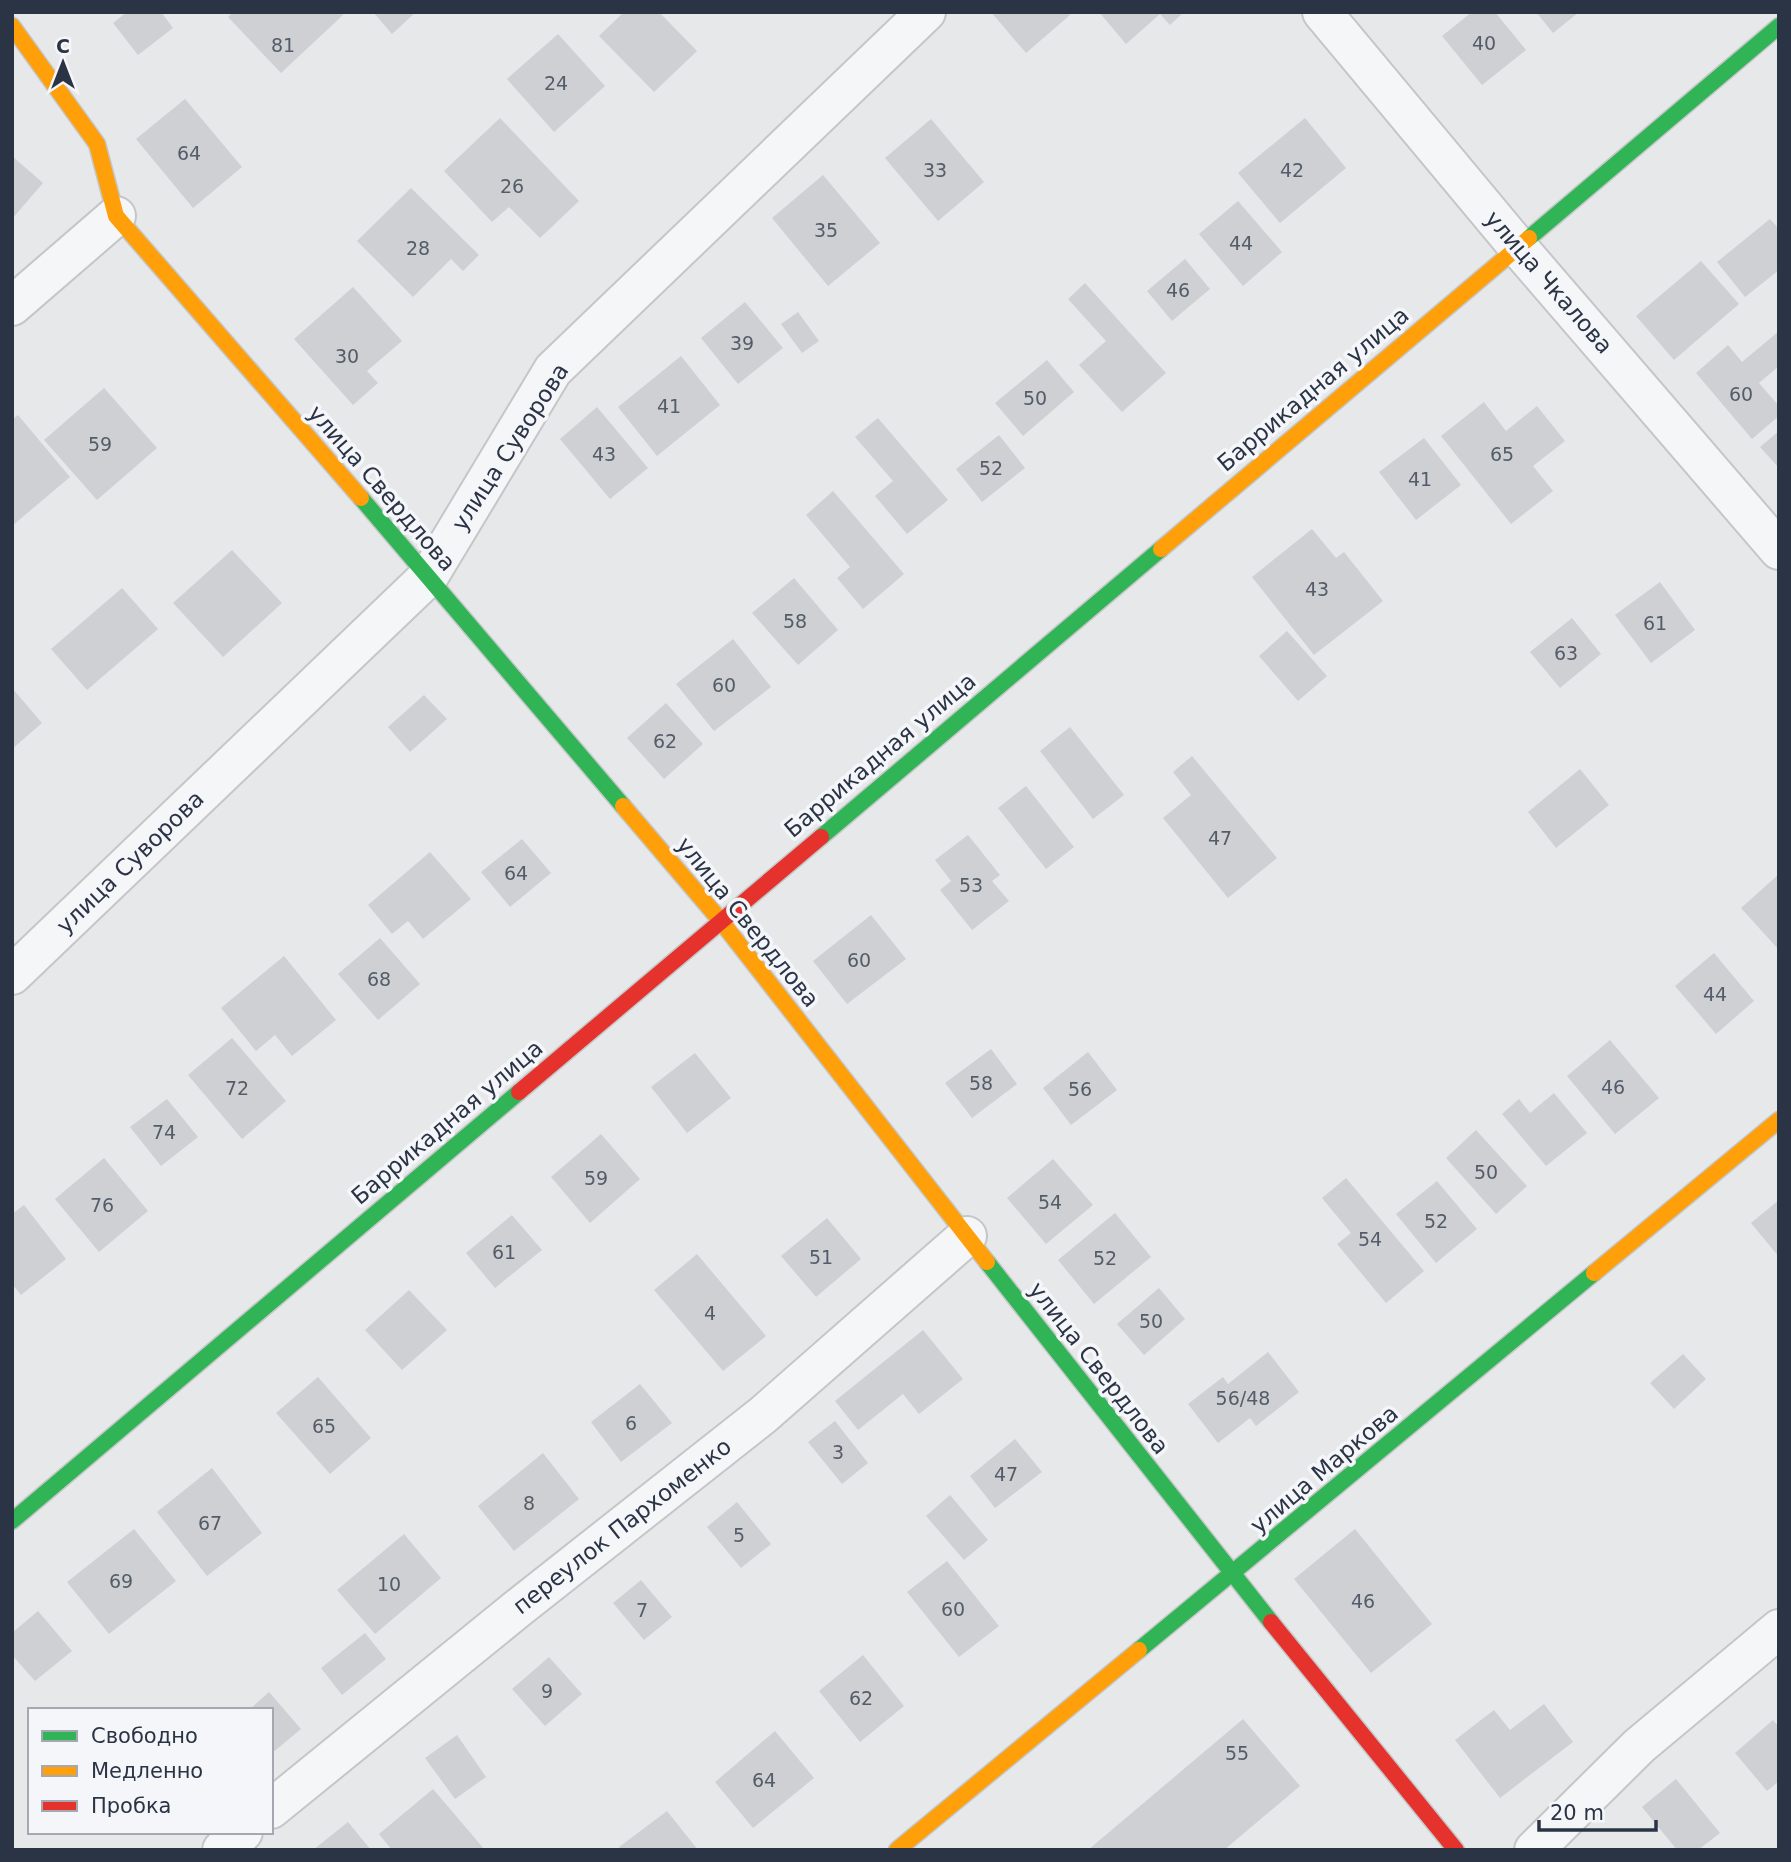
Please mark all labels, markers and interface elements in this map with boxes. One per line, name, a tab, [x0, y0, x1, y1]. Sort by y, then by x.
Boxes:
north arrow	[28, 28, 98, 98]
house number: 40	[1472, 32, 1496, 54]
house number: 81	[271, 34, 295, 56]
text: С	[56, 35, 70, 57]
house number: 24	[544, 72, 568, 94]
house number: 64	[177, 142, 201, 164]
house number: 33	[923, 159, 947, 181]
house number: 42	[1280, 159, 1304, 181]
house number: 26	[500, 175, 524, 197]
street label: улица Чкалова	[1480, 205, 1618, 359]
house number: 35	[814, 219, 838, 241]
house number: 44	[1229, 232, 1253, 254]
house number: 28	[406, 237, 430, 259]
house number: 46	[1166, 279, 1190, 301]
street label: Баррикадная улица	[1212, 302, 1414, 476]
house number: 39	[730, 332, 754, 354]
house number: 30	[335, 345, 359, 367]
street label: улица Суворова	[446, 359, 574, 535]
house number: 60	[1729, 383, 1753, 405]
house number: 50	[1023, 387, 1047, 409]
house number: 41	[657, 395, 681, 417]
street label: улица Свердлова	[303, 400, 461, 576]
house number: 59	[88, 433, 112, 455]
house number: 43	[592, 443, 616, 465]
house number: 65	[1490, 443, 1514, 465]
house number: 52	[979, 457, 1003, 479]
house number: 41	[1408, 468, 1432, 490]
house number: 43	[1305, 578, 1329, 600]
house number: 58	[783, 610, 807, 632]
house number: 61	[1643, 612, 1667, 634]
house number: 63	[1554, 642, 1578, 664]
street label: Баррикадная улица	[779, 668, 981, 842]
house number: 60	[712, 674, 736, 696]
house number: 62	[653, 730, 677, 752]
street label: улица Суворова	[51, 785, 209, 939]
house number: 47	[1208, 827, 1232, 849]
street label: улица Свердлова	[671, 832, 825, 1012]
house number: 64	[504, 862, 528, 884]
house number: 53	[959, 874, 983, 896]
house number: 60	[847, 949, 871, 971]
house number: 68	[367, 968, 391, 990]
house number: 44	[1703, 983, 1727, 1005]
street label: Баррикадная улица	[346, 1035, 548, 1209]
house number: 58	[969, 1072, 993, 1094]
house number: 46	[1601, 1076, 1625, 1098]
house number: 72	[225, 1077, 249, 1099]
house number: 56	[1068, 1078, 1092, 1100]
house number: 74	[152, 1121, 176, 1143]
house number: 50	[1474, 1161, 1498, 1183]
house number: 59	[584, 1167, 608, 1189]
house number: 54	[1038, 1191, 1062, 1213]
house number: 76	[90, 1194, 114, 1216]
house number: 52	[1424, 1210, 1448, 1232]
house number: 54	[1358, 1228, 1382, 1250]
house number: 61	[492, 1241, 516, 1263]
house number: 51	[809, 1246, 833, 1268]
house number: 52	[1093, 1247, 1117, 1269]
street label: улица Свердлова	[1024, 1277, 1174, 1459]
house number: 4	[704, 1302, 716, 1324]
house number: 50	[1139, 1310, 1163, 1332]
house number: 56/48	[1216, 1387, 1270, 1409]
street label: улица Маркова	[1245, 1400, 1403, 1538]
house number: 6	[625, 1412, 637, 1434]
house number: 65	[312, 1415, 336, 1437]
street label: переулок Пархоменко	[508, 1433, 736, 1619]
house number: 3	[832, 1441, 844, 1463]
house number: 47	[994, 1463, 1018, 1485]
house number: 8	[523, 1492, 535, 1514]
house number: 67	[198, 1512, 222, 1534]
house number: 5	[733, 1524, 745, 1546]
house number: 69	[109, 1570, 133, 1592]
house number: 10	[377, 1573, 401, 1595]
house number: 46	[1351, 1590, 1375, 1612]
house number: 60	[941, 1598, 965, 1620]
house number: 7	[636, 1599, 648, 1621]
house number: 9	[541, 1680, 553, 1702]
house number: 62	[849, 1687, 873, 1709]
legend	[28, 1708, 273, 1834]
text: Свободно	[91, 1724, 198, 1748]
house number: 55	[1225, 1742, 1249, 1764]
text: Медленно	[91, 1759, 203, 1783]
house number: 64	[752, 1769, 776, 1791]
scale bar	[1539, 1788, 1656, 1832]
text: Пробка	[91, 1794, 171, 1818]
text: 20 m	[1550, 1801, 1604, 1825]

